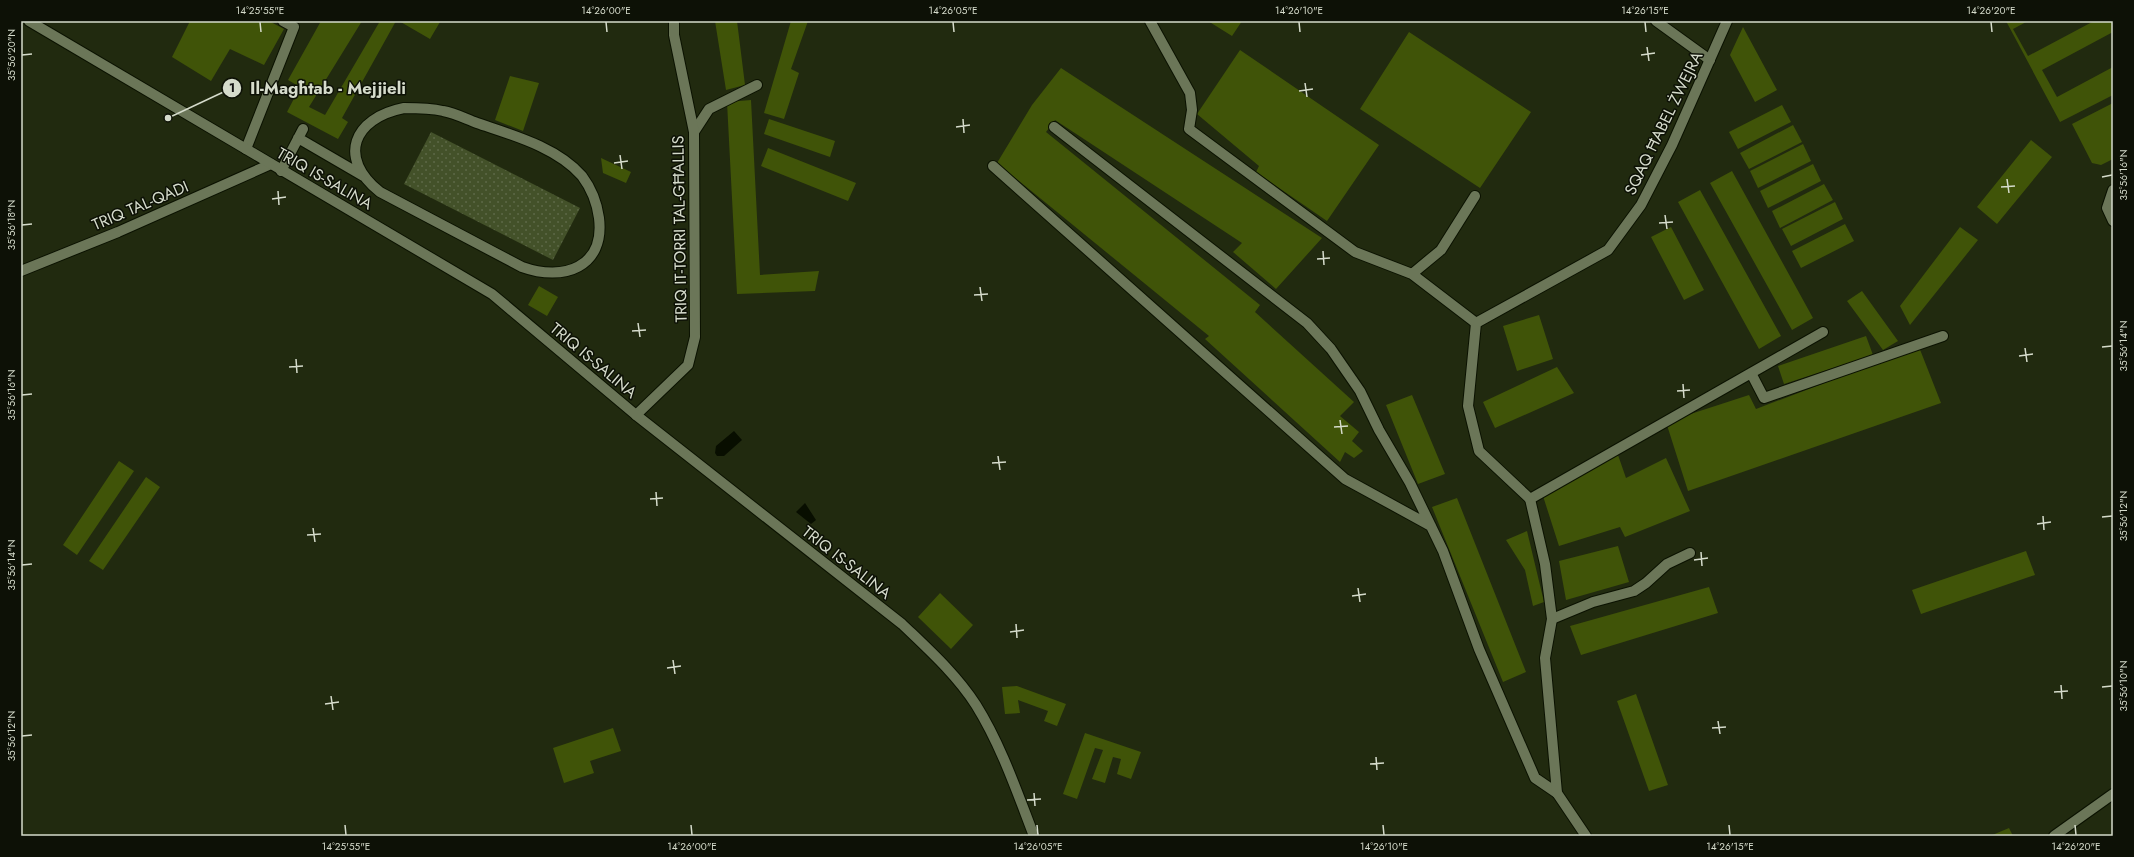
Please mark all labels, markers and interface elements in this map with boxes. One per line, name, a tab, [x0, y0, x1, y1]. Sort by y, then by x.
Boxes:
text: 14°25'55"E	[236, 3, 284, 18]
text: 14°26'00"E	[581, 3, 631, 18]
text: 14°26'05"E	[928, 3, 978, 18]
text: 14°26'10"E	[1275, 3, 1323, 18]
text: 14°26'15"E	[1621, 3, 1669, 18]
text: 14°26'20"E	[1966, 3, 2016, 18]
text: 35°56'20"N	[4, 29, 19, 81]
street label: SQAQ ĦABEL ŻWEJRA	[1619, 47, 1708, 199]
callout: Il-Magħtab - Mejjieli	[222, 74, 414, 103]
text: Il-Magħtab - Mejjieli	[250, 76, 406, 100]
text: 1	[229, 79, 235, 97]
street label: TRIQ IT-TORRI TAL-GĦALLIS	[666, 135, 693, 323]
street label: TRIQ IS-SALINA	[273, 142, 377, 215]
text: 35°56'16"N	[2116, 150, 2131, 200]
street label: TRIQ TAL-QADI	[88, 175, 192, 236]
text: 35°56'18"N	[4, 200, 19, 250]
street label: TRIQ IS-SALINA	[545, 317, 642, 404]
text: 35°56'14"N	[2116, 321, 2131, 371]
text: 35°56'16"N	[4, 370, 19, 420]
text: 35°56'12"N	[2116, 491, 2131, 541]
street label: TRIQ IS-SALINA	[797, 520, 896, 605]
text: 35°56'14"N	[4, 540, 19, 590]
text: 35°56'10"N	[2116, 660, 2131, 712]
text: 35°56'12"N	[4, 711, 19, 761]
text: 14°25'55"E	[322, 839, 370, 854]
text: 14°26'00"E	[667, 839, 717, 854]
text: 14°26'05"E	[1013, 839, 1063, 854]
text: 14°26'10"E	[1360, 839, 1408, 854]
text: 14°26'15"E	[1706, 839, 1754, 854]
text: 14°26'20"E	[2051, 839, 2101, 854]

